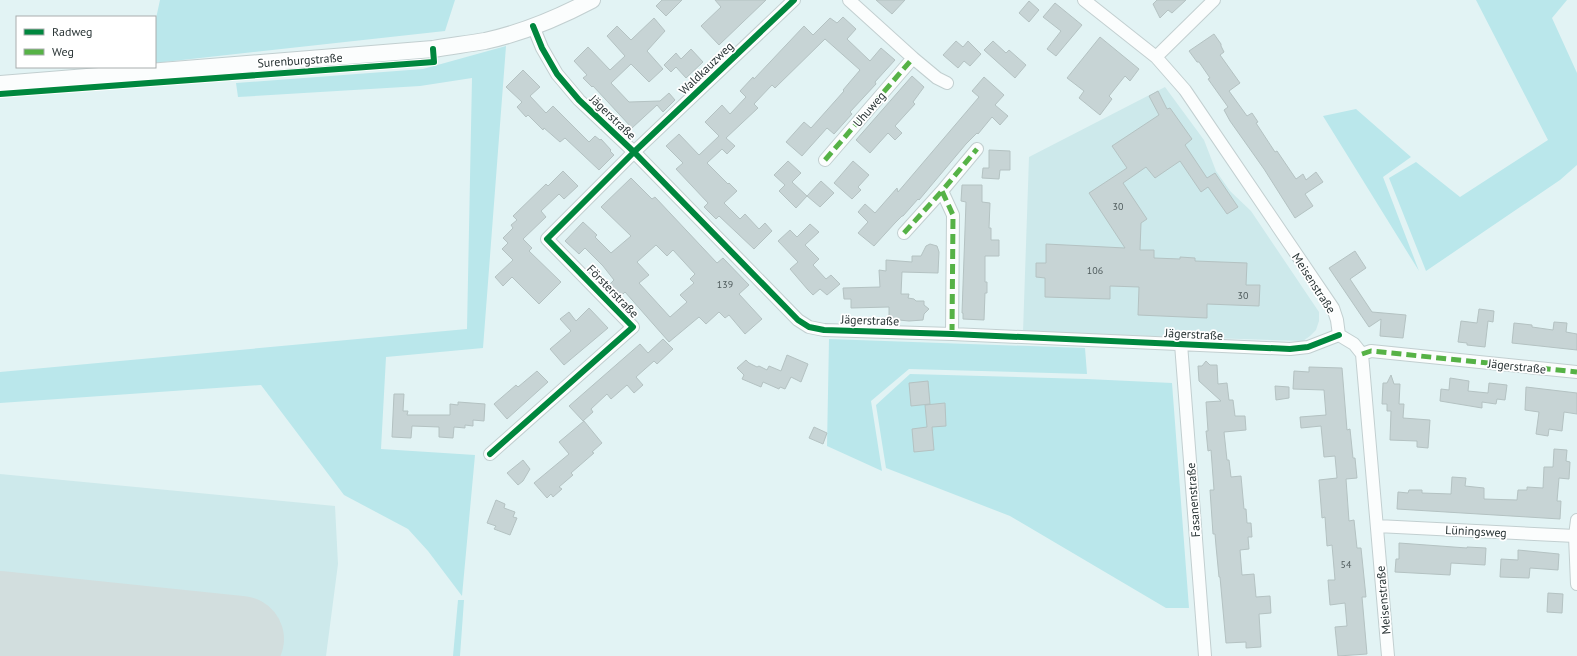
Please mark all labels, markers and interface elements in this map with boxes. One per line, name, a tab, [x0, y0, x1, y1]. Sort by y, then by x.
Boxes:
legend	[16, 16, 156, 68]
text: Radweg	[52, 24, 93, 39]
street label: Waldkauzweg	[676, 38, 736, 98]
text: Weg	[52, 44, 74, 59]
street label: Surenburgstraße	[257, 50, 343, 70]
street label: Uhuweg	[850, 88, 888, 130]
street label: Jägerstraße	[586, 91, 639, 143]
house number: 30	[1113, 200, 1124, 213]
street label: Meisenstraße	[1289, 250, 1339, 316]
street label: Försterstraße	[584, 261, 642, 321]
house number: 106	[1087, 264, 1103, 277]
house number: 139	[717, 278, 733, 291]
house number: 30	[1238, 289, 1249, 302]
street label: Jägerstraße	[840, 311, 899, 329]
street label: Jägerstraße	[1163, 325, 1224, 343]
street label: Jägerstraße	[1486, 355, 1547, 377]
street label: Fasanenstraße	[1183, 462, 1203, 538]
street label: Lüningsweg	[1445, 522, 1507, 540]
house number: 54	[1341, 558, 1352, 571]
street label: Meisenstraße	[1373, 565, 1393, 635]

